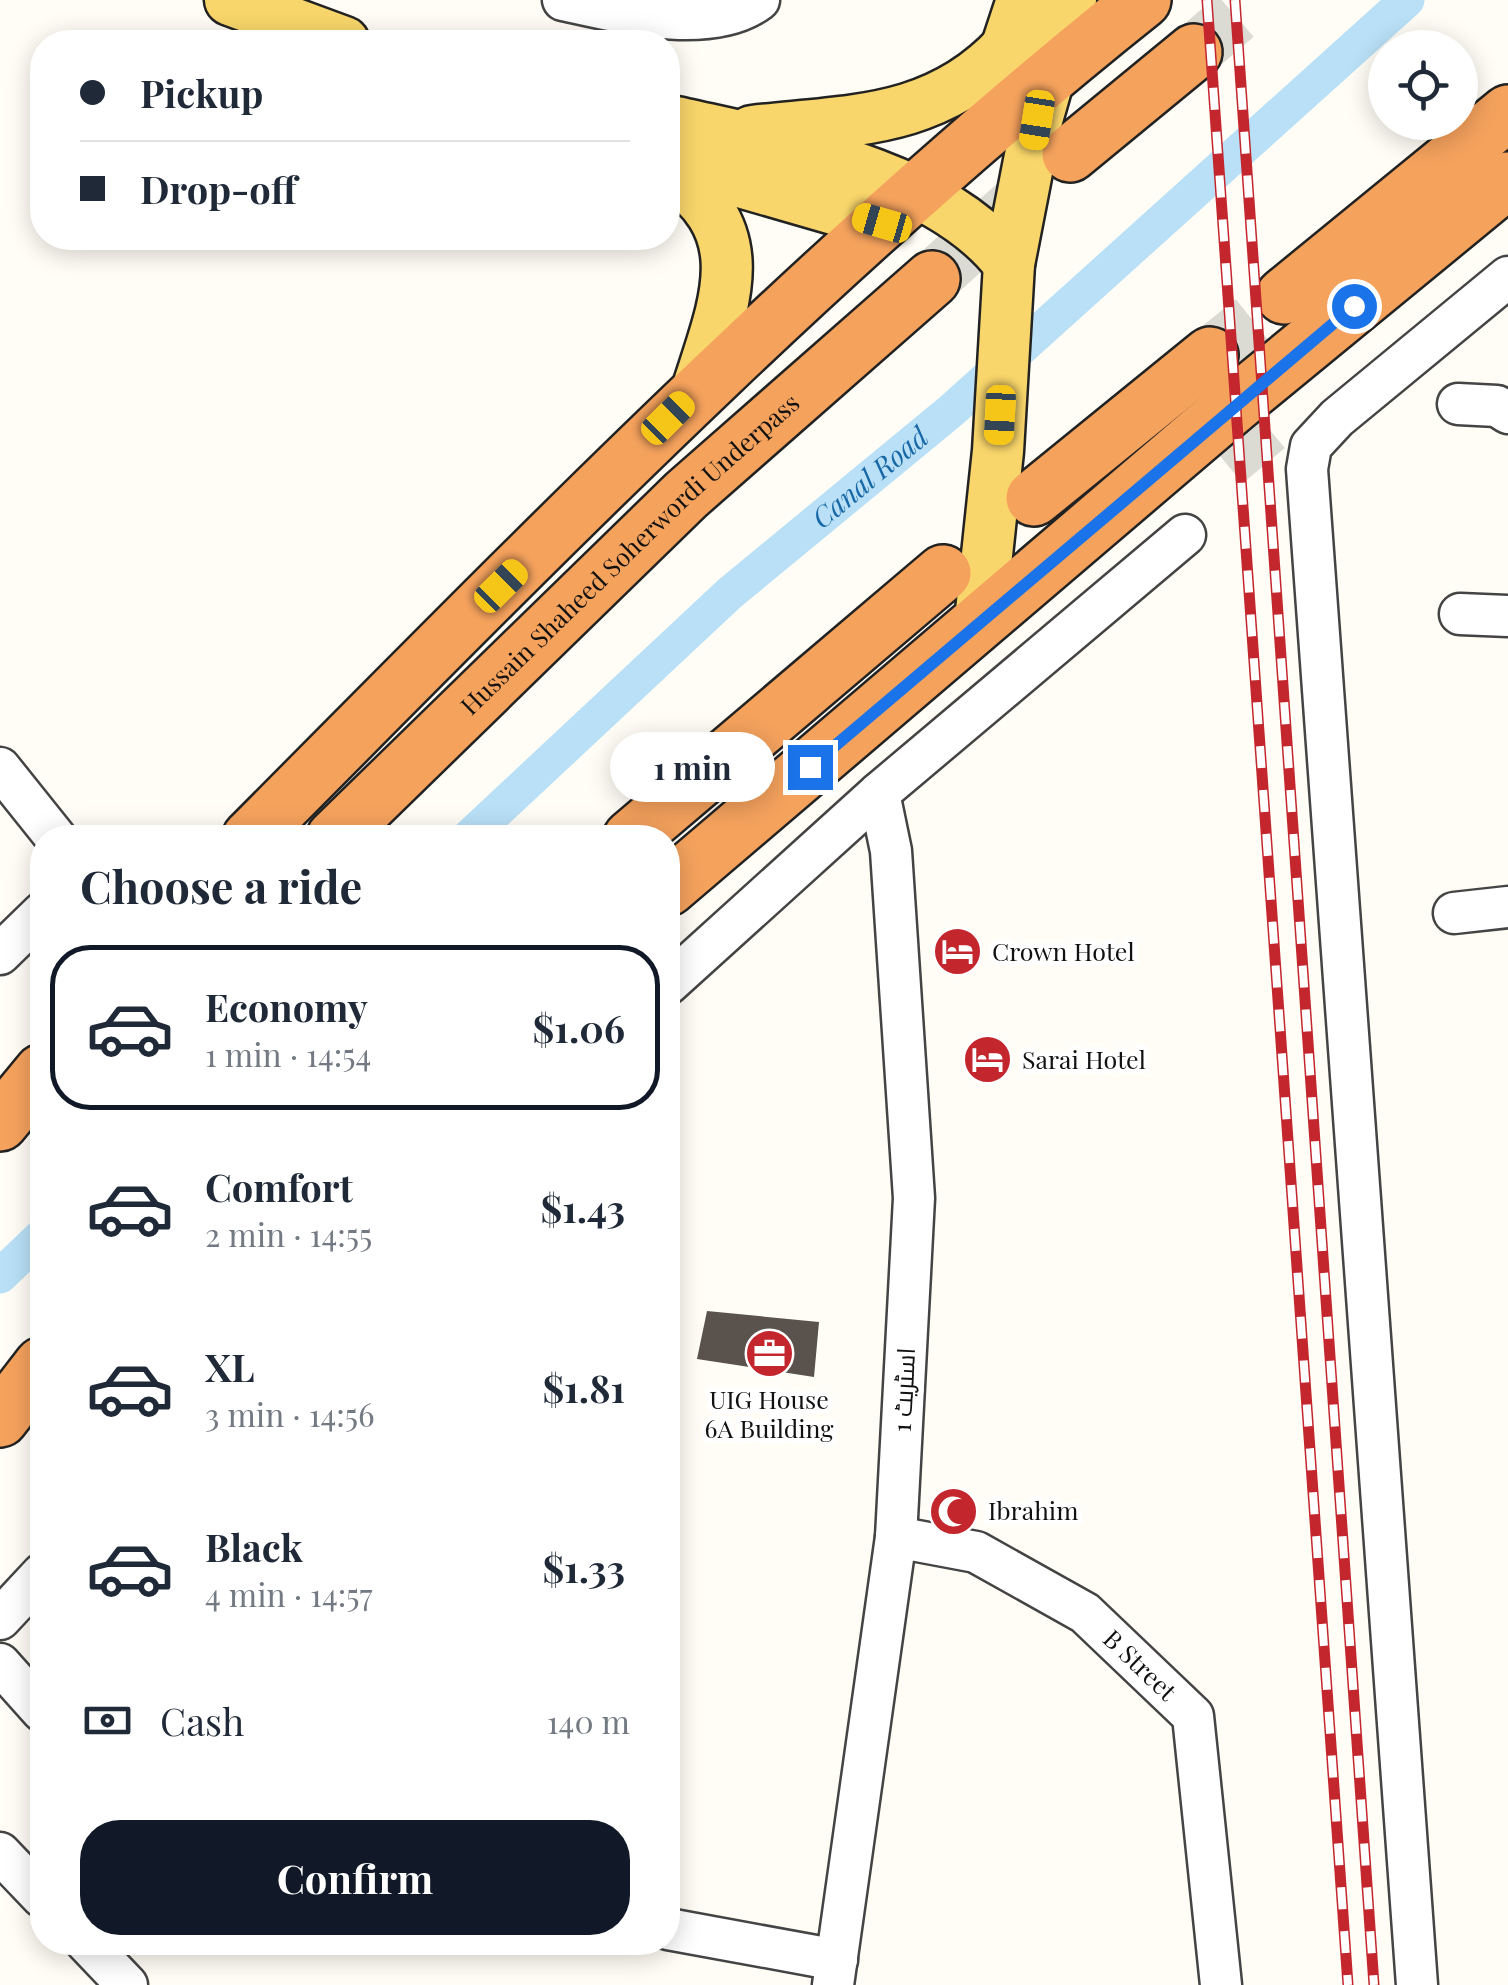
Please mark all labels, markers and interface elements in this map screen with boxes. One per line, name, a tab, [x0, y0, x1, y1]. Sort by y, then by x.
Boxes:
map controls	[1368, 30, 1478, 140]
button: locate	[1368, 30, 1478, 140]
text: Pickup	[140, 67, 263, 118]
car	[1017, 88, 1057, 152]
text: Drop-off	[140, 163, 297, 214]
car	[849, 200, 915, 246]
route start	[1332, 284, 1377, 329]
car	[983, 384, 1017, 446]
street label: Hussain Shaheed Soherwordi Underpass	[452, 385, 805, 721]
car	[636, 386, 700, 450]
water label: Canal Road	[803, 417, 935, 535]
car	[469, 554, 533, 618]
callout: 1 min	[610, 732, 775, 802]
text: 1 min	[653, 745, 732, 788]
route end	[788, 745, 833, 790]
text: Choose a ride	[80, 855, 362, 915]
hotel icon: Crown Hotel	[931, 926, 983, 978]
place label: Crown Hotel	[992, 934, 1135, 967]
text: Economy	[205, 981, 368, 1032]
icon: car	[85, 983, 175, 1073]
text: $1.06	[533, 1002, 625, 1053]
text: 1 min · 14:54	[205, 1032, 371, 1075]
hotel icon: Sarai Hotel	[961, 1034, 1013, 1086]
place label: Sarai Hotel	[1022, 1042, 1146, 1075]
text: Comfort	[205, 1161, 353, 1212]
icon: car	[85, 1163, 175, 1253]
text: $1.43	[540, 1182, 625, 1233]
text: 2 min · 14:55	[205, 1212, 372, 1255]
office icon: UIG House 6A Building	[743, 1328, 795, 1380]
text: XL	[205, 1341, 254, 1392]
icon: car	[85, 1343, 175, 1433]
street label: اسٹریٹ 1	[884, 1347, 921, 1433]
text: $1.81	[543, 1362, 625, 1413]
place label: UIG House 6A Building	[705, 1382, 834, 1444]
text: 3 min · 14:56	[205, 1392, 375, 1435]
mosque icon: Ibrahim	[927, 1485, 979, 1537]
place label: Ibrahim	[988, 1493, 1078, 1526]
text: Black	[205, 1521, 303, 1572]
icon: car	[85, 1523, 175, 1613]
text: $1.33	[542, 1542, 625, 1593]
text: 4 min · 14:57	[205, 1572, 373, 1615]
street label: B Street	[1097, 1622, 1185, 1708]
icon: cash	[80, 1693, 135, 1748]
text: Cash	[160, 1695, 244, 1746]
text: 140 m	[547, 1699, 630, 1742]
button: Confirm	[80, 1820, 630, 1935]

